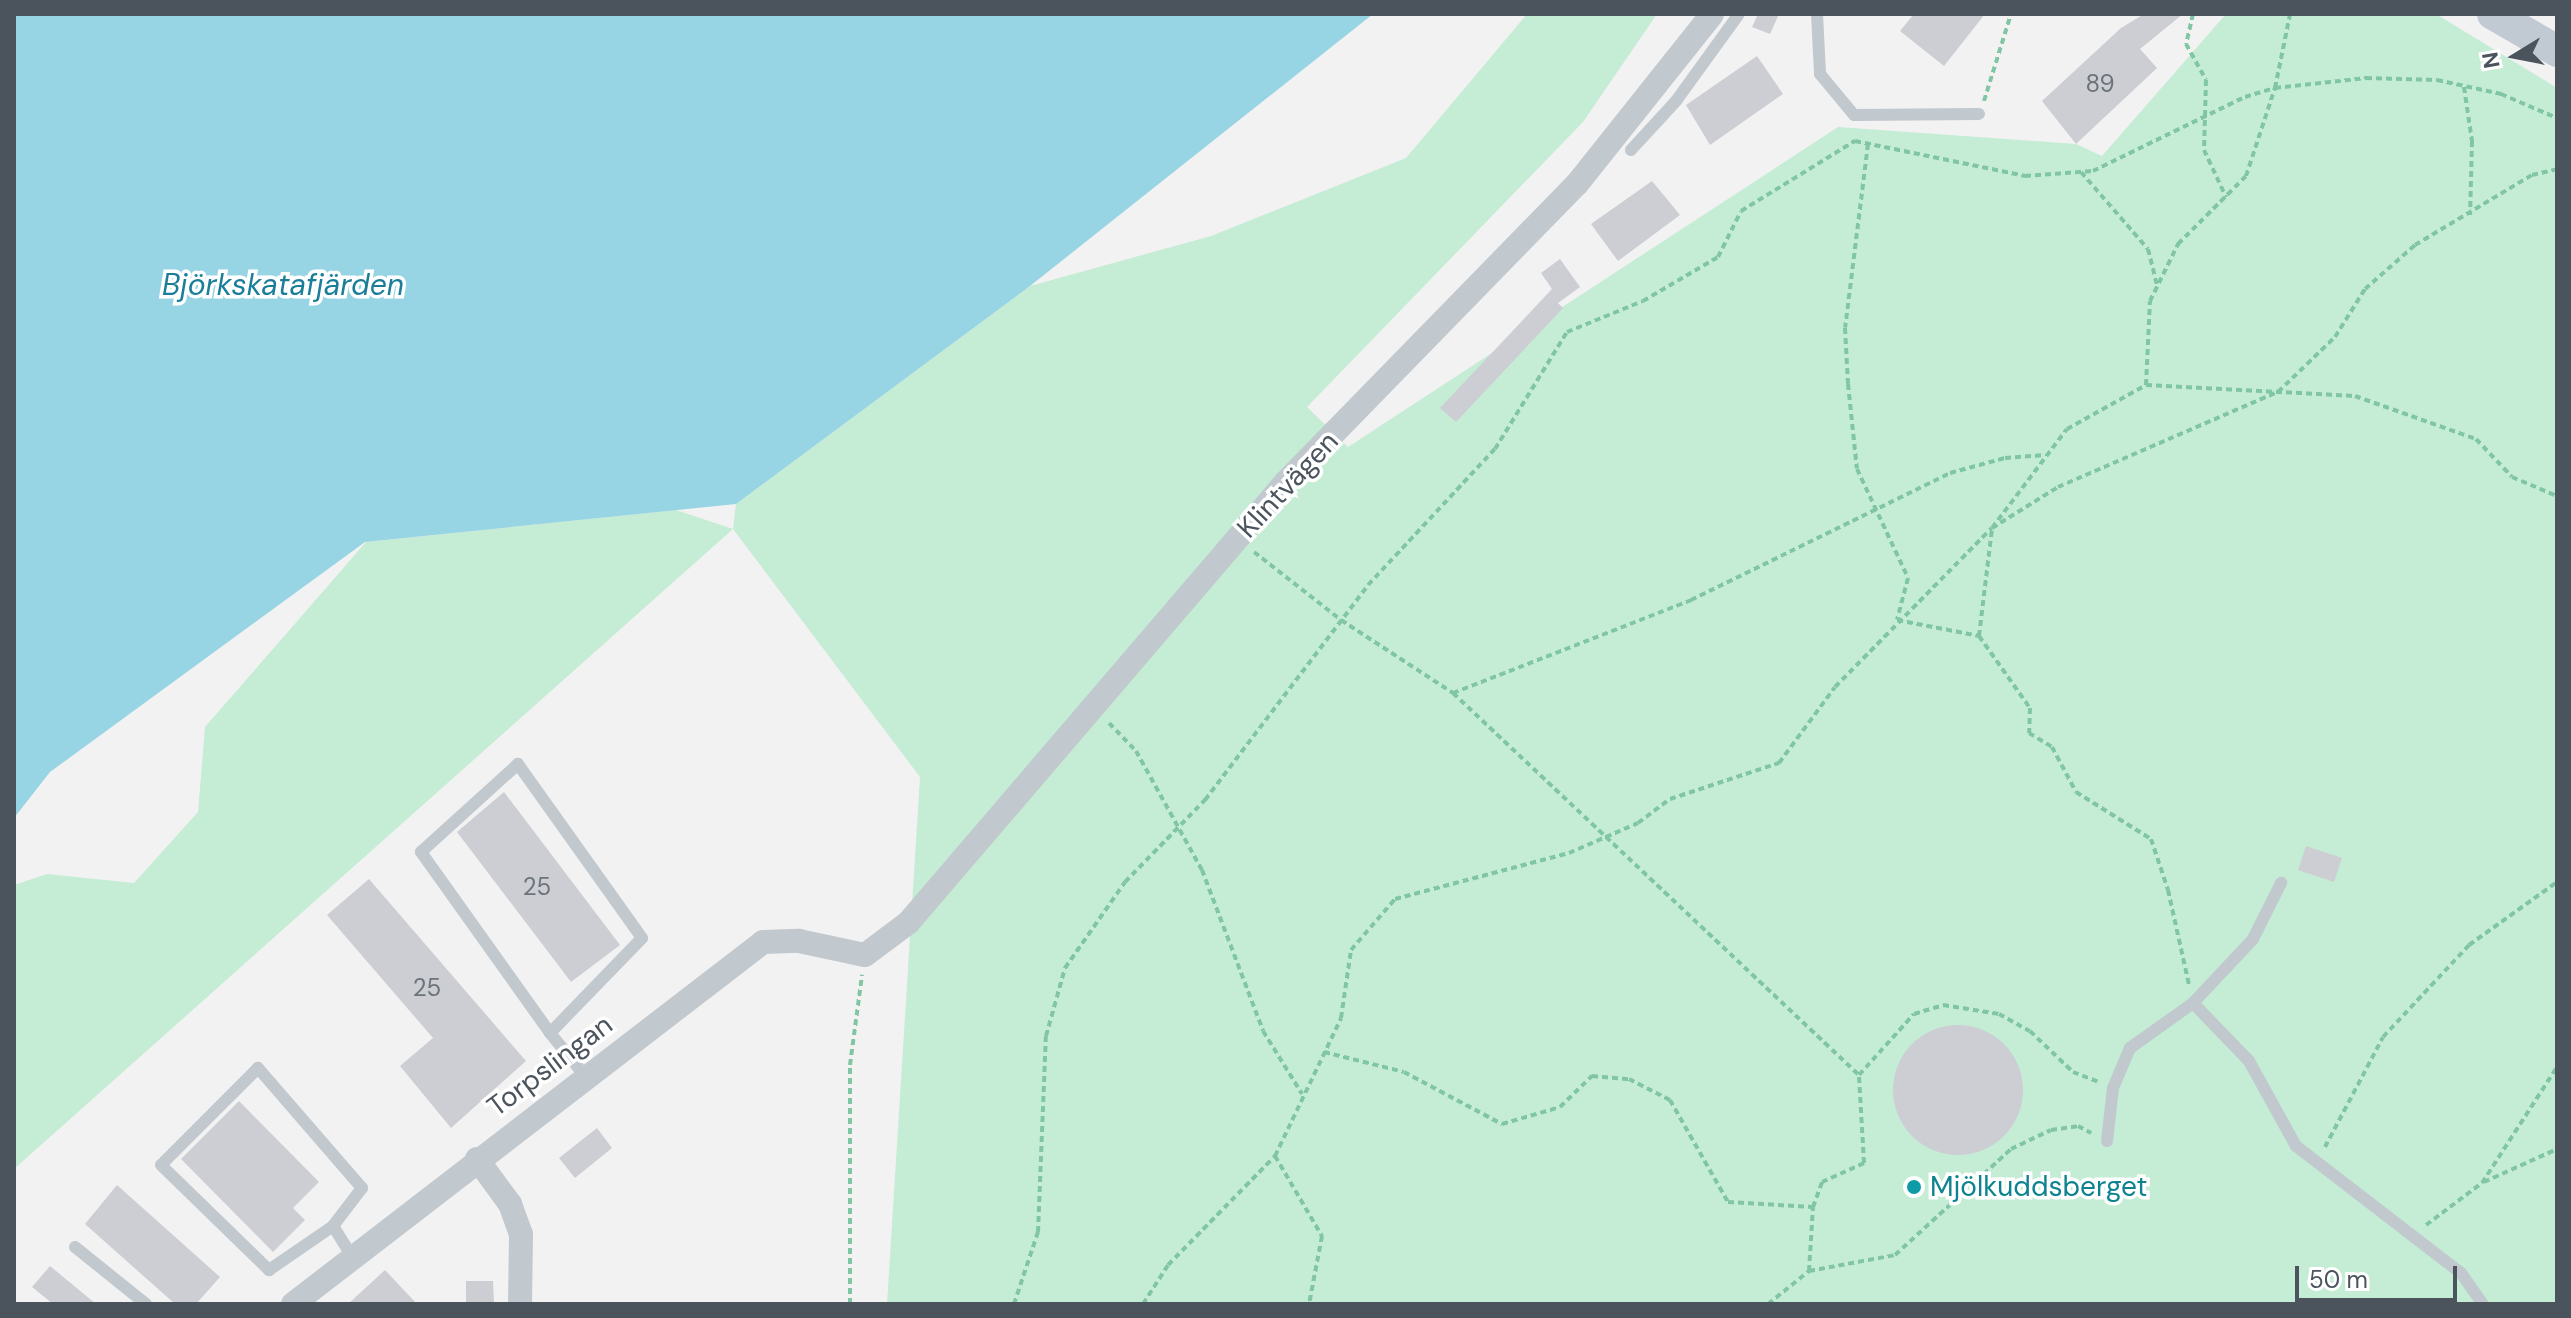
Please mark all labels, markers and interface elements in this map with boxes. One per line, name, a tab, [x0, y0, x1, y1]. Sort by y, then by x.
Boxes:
north arrow	[2475, 16, 2555, 96]
text: N	[2475, 50, 2507, 71]
house number: 89	[2086, 70, 2114, 98]
water label: Björkskatafjärden	[162, 267, 404, 303]
street label: Klintvägen	[1230, 425, 1346, 545]
house number: 25	[523, 873, 551, 901]
house number: 25	[413, 974, 441, 1002]
street label: Torpslingan	[481, 1008, 619, 1124]
place label: Mjölkuddsberget	[1930, 1170, 2147, 1204]
marker: Mjölkuddsberget	[1905, 1178, 1923, 1196]
scale bar	[2299, 1250, 2461, 1300]
text: 50 m	[2309, 1264, 2368, 1295]

